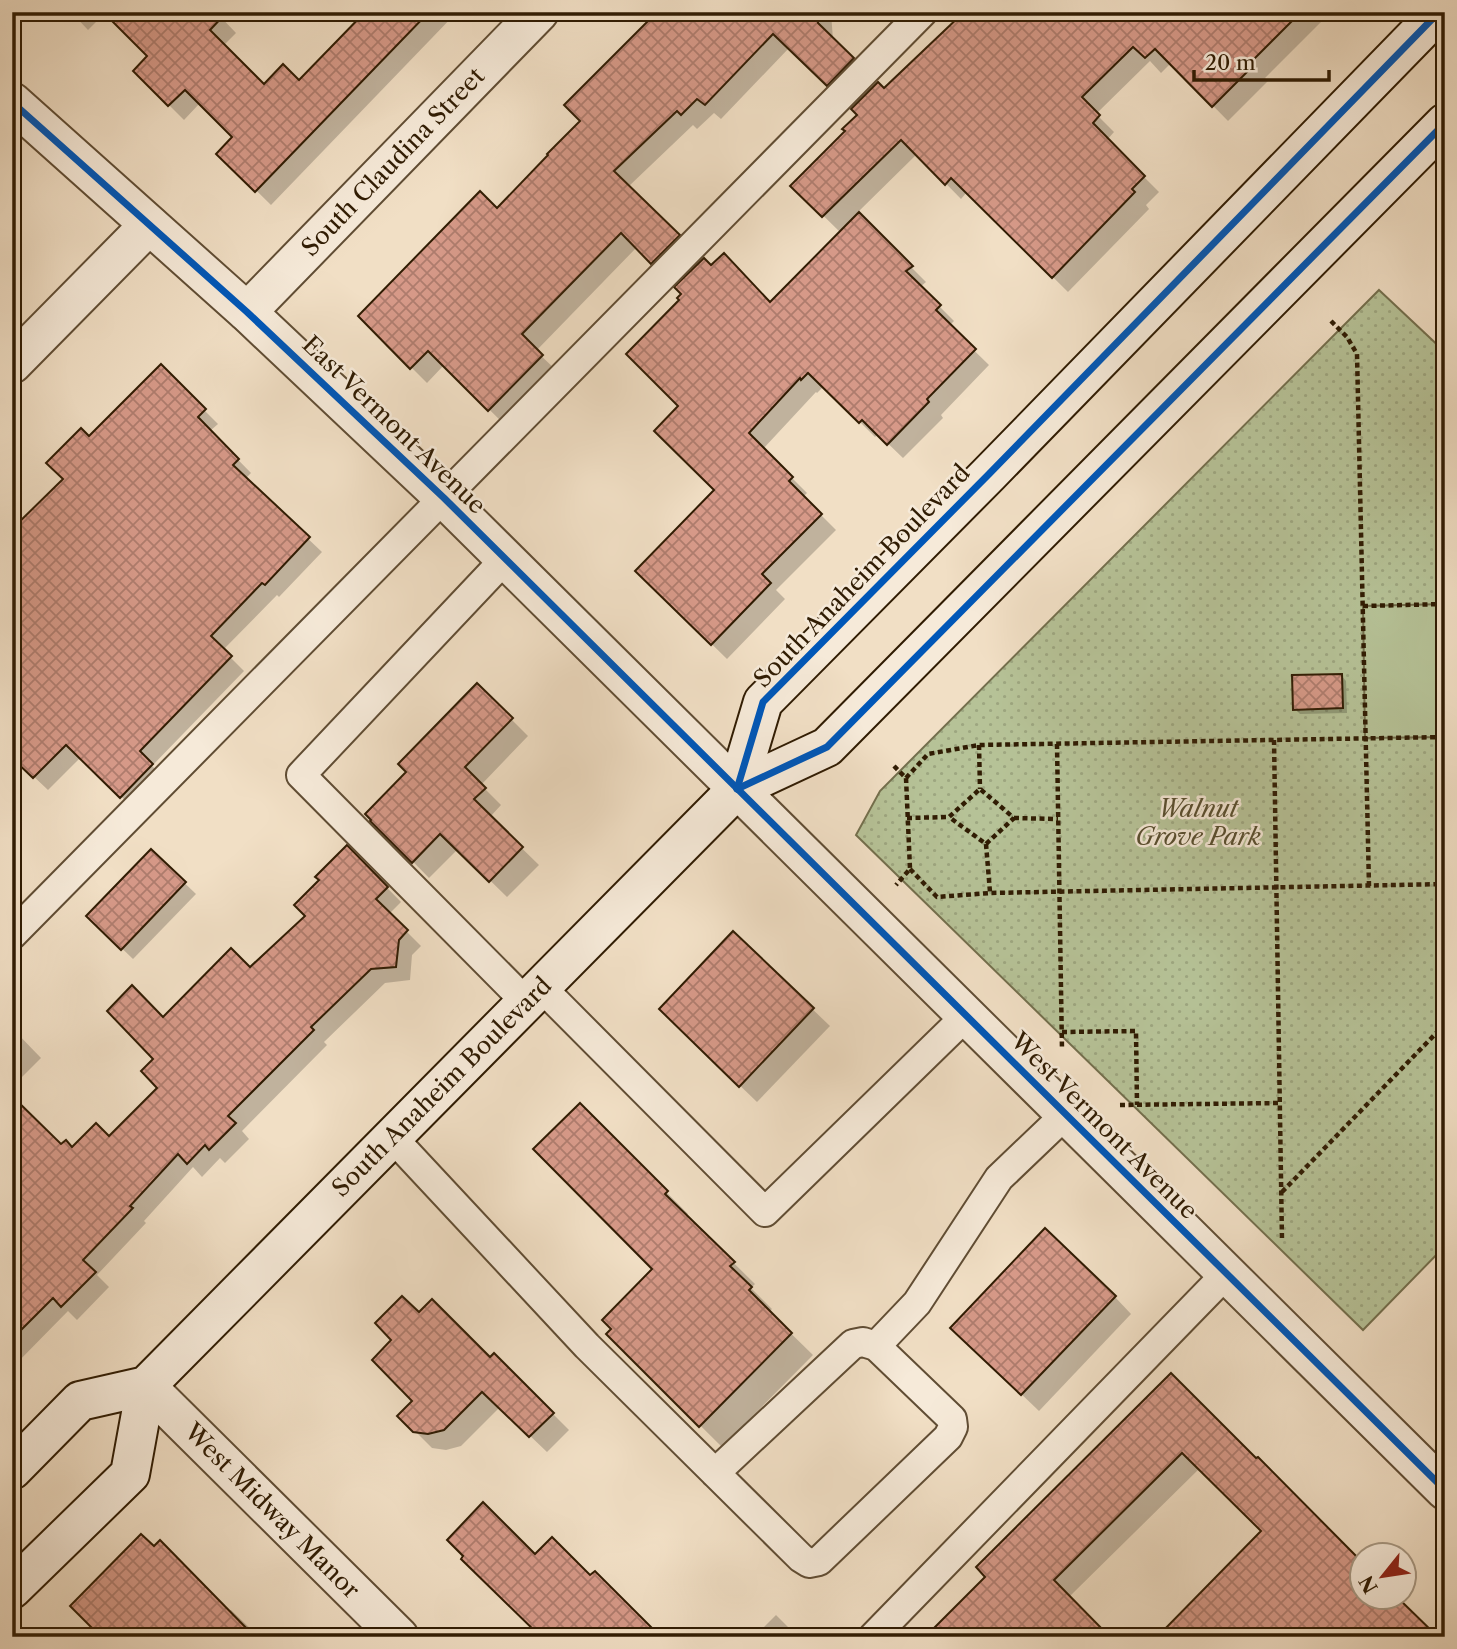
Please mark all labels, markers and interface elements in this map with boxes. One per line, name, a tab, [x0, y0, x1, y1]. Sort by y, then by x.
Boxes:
scale bar	[1194, 38, 1329, 82]
text: 20 m	[1205, 50, 1256, 75]
street label: South Claudina Street	[295, 61, 490, 262]
street label: East Vermont Avenue	[297, 330, 492, 520]
street label: South Anaheim Boulevard	[748, 458, 976, 693]
park label: Walnut Grove Park	[1135, 794, 1261, 851]
street label: South Anaheim Boulevard	[326, 971, 558, 1202]
street label: West Vermont Avenue	[1004, 1026, 1204, 1225]
street label: West Midway Manor	[178, 1416, 366, 1604]
north arrow	[1348, 1540, 1418, 1610]
text: N	[1355, 1571, 1383, 1597]

